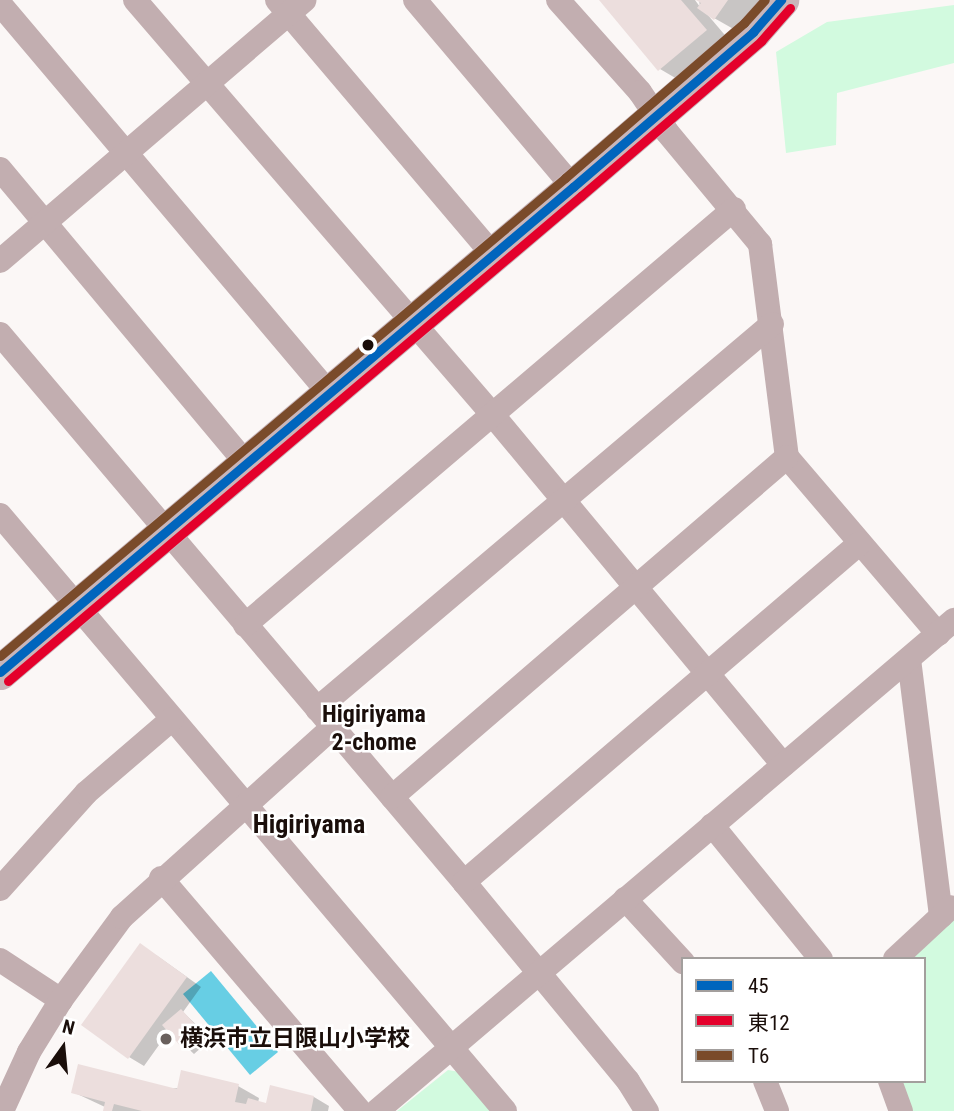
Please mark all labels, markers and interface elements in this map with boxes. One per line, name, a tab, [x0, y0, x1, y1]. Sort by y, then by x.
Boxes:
unlabelled marker	[361, 338, 375, 352]
district label: Higiriyama 2-chome	[322, 701, 426, 757]
district label: Higiriyama	[253, 809, 365, 841]
legend	[681, 957, 926, 1083]
text: 45	[748, 974, 769, 998]
text: 東12	[748, 1011, 790, 1035]
north arrow	[28, 1013, 98, 1083]
text: N	[60, 1015, 77, 1040]
place label: 横浜市立日限山小学校	[180, 1025, 410, 1053]
marker: 横浜市立日限山小学校	[158, 1031, 174, 1047]
text: T6	[748, 1044, 769, 1068]

